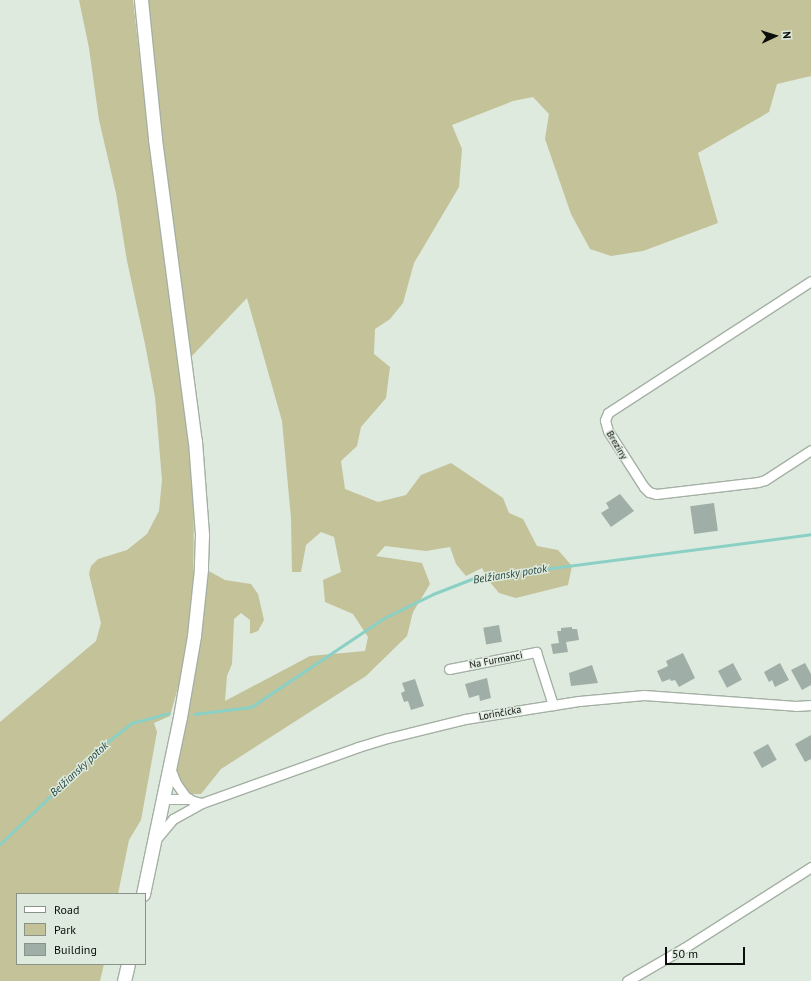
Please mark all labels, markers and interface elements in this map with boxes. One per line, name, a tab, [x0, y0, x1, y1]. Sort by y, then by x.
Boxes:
north arrow	[755, 16, 795, 56]
text: N	[780, 31, 794, 39]
street label: Breziny	[604, 428, 630, 462]
water label: Belžiansky potok	[472, 562, 548, 586]
street label: Na Furmanci	[468, 649, 524, 671]
street label: Lorinčícka	[478, 703, 522, 723]
water label: Belžiansky potok	[47, 739, 111, 799]
legend	[16, 893, 146, 965]
text: Road	[54, 902, 79, 917]
text: Park	[54, 922, 76, 937]
scale bar	[667, 939, 747, 965]
text: Building	[54, 942, 97, 957]
text: 50 m	[672, 946, 698, 961]

